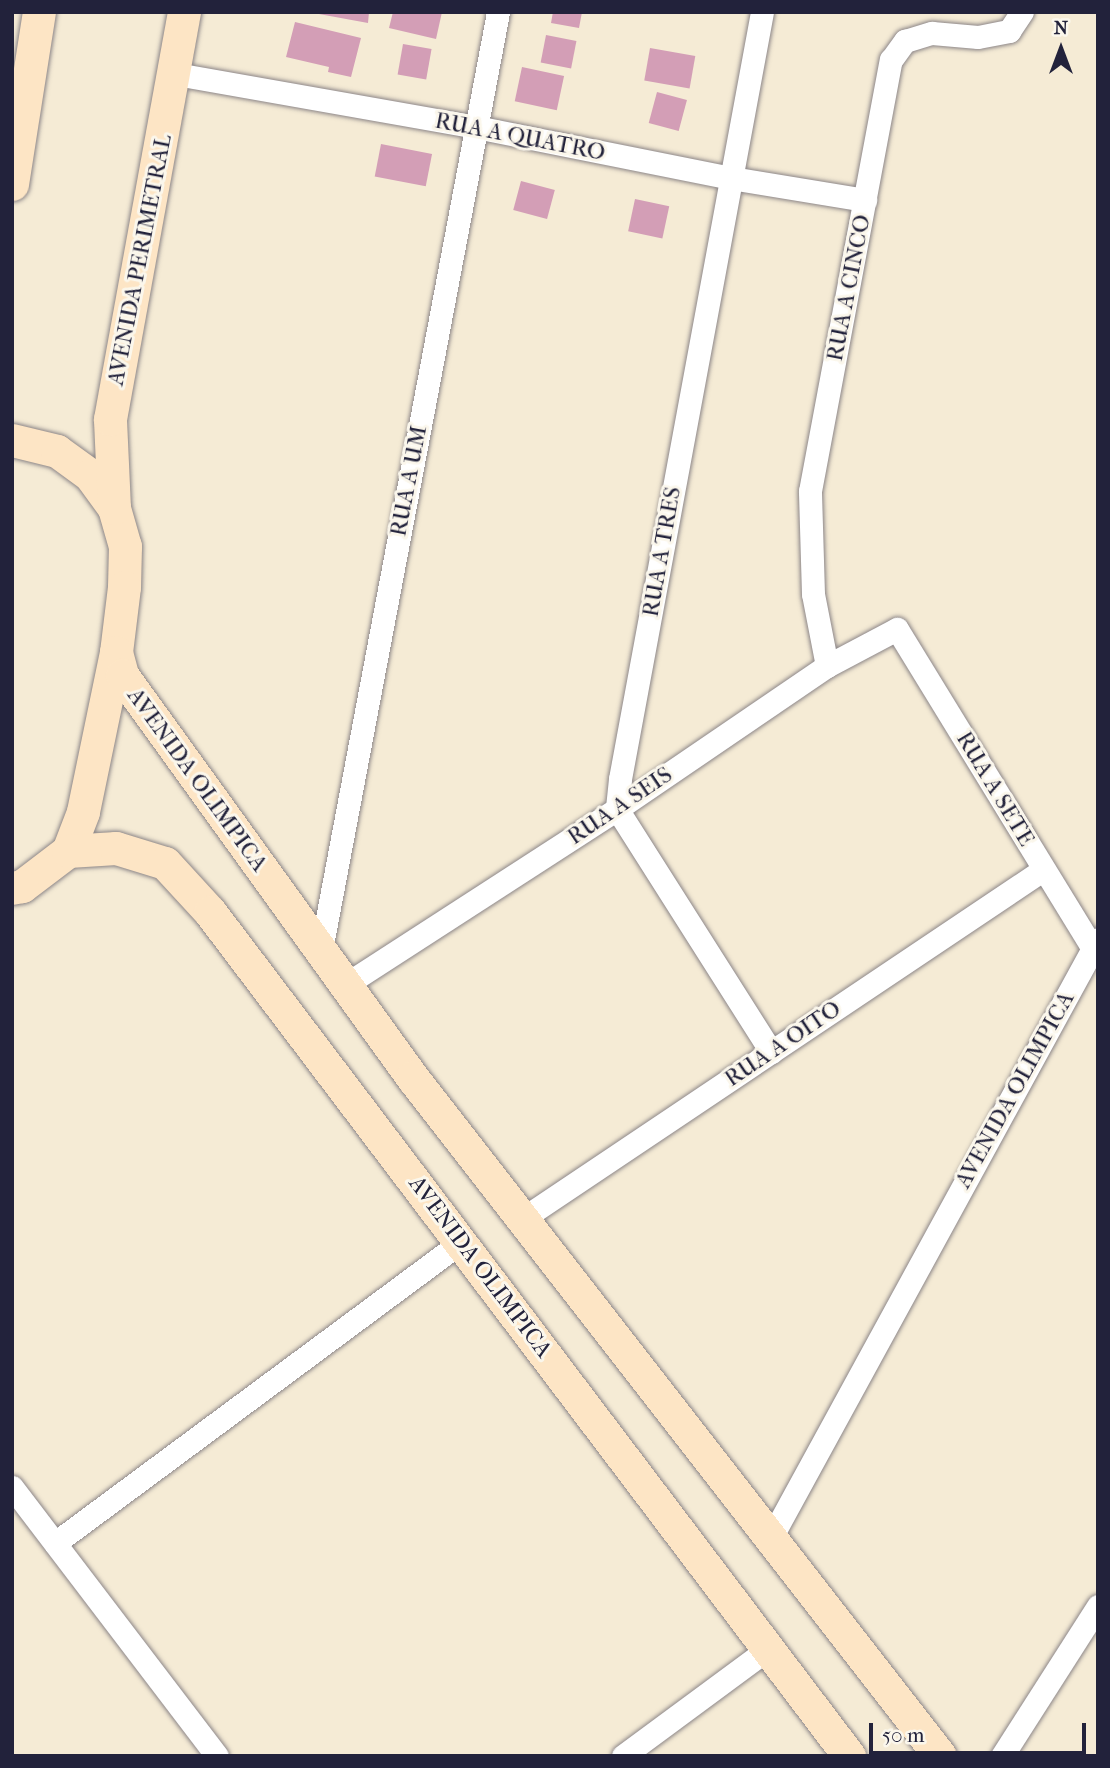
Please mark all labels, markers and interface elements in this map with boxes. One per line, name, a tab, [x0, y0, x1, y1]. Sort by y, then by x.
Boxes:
north arrow	[1026, 14, 1096, 84]
text: N	[1054, 17, 1068, 39]
street label: RUA A QUATRO	[433, 107, 607, 167]
street label: AVENIDA PERIMETRAL	[102, 132, 178, 388]
street label: RUA A CINCO	[821, 212, 877, 364]
street label: RUA A UM	[385, 423, 433, 539]
street label: RUA A TRES	[637, 485, 687, 619]
street label: AVENIDA OLIMPICA	[121, 683, 273, 877]
street label: RUA A SETE	[950, 727, 1040, 851]
street label: RUA A SEIS	[562, 761, 678, 851]
street label: AVENIDA OLIMPICA	[949, 987, 1081, 1193]
street label: RUA A OITO	[720, 995, 846, 1093]
street label: AVENIDA OLIMPICA	[403, 1171, 557, 1363]
scale bar	[872, 1708, 1089, 1752]
text: 50 m	[882, 1723, 925, 1747]

